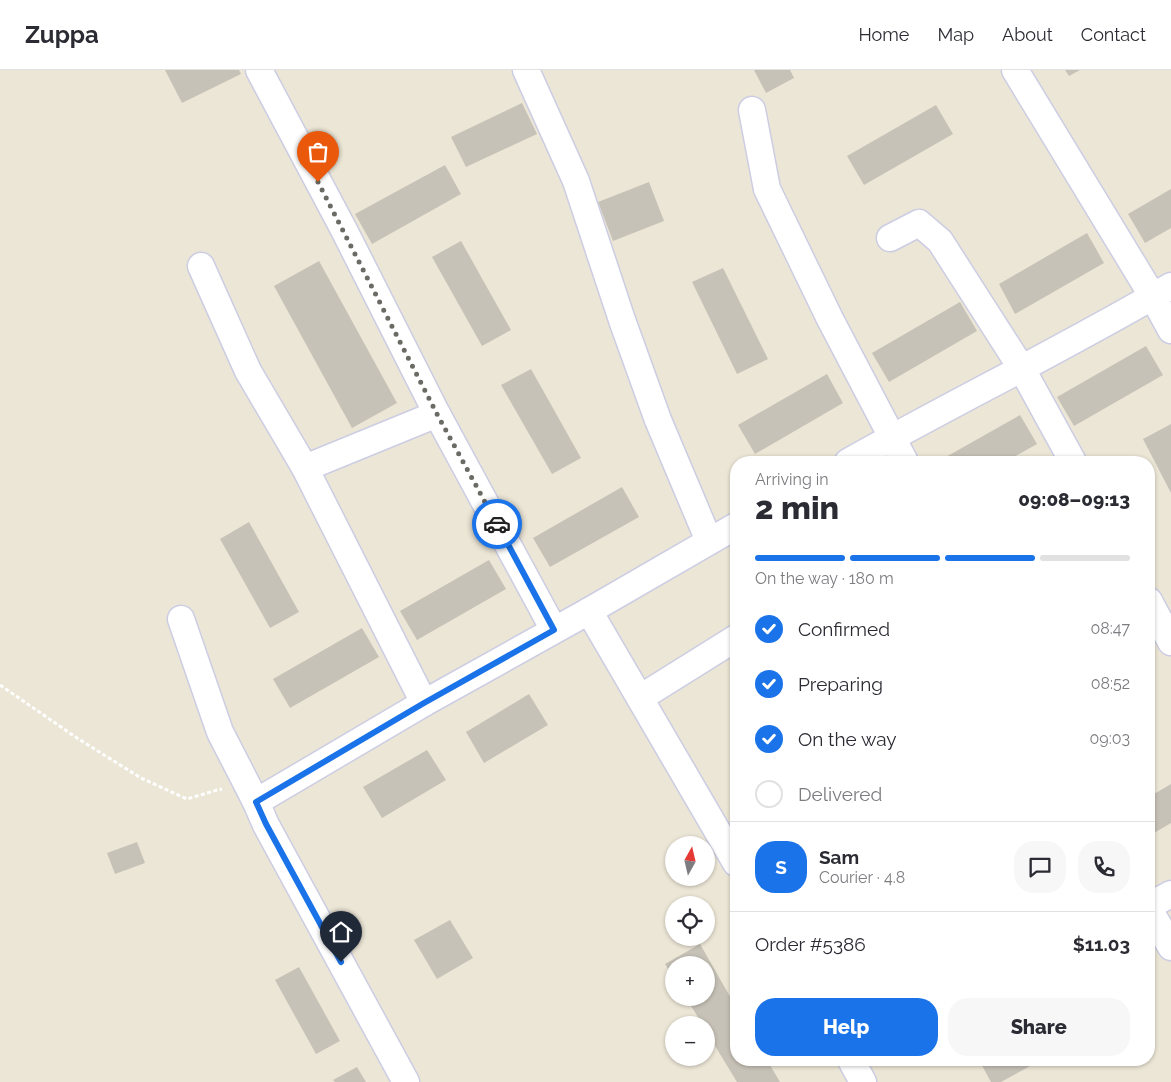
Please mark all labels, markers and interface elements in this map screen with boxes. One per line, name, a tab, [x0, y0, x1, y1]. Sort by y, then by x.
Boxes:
text: Zuppa	[25, 20, 99, 49]
text: Home	[858, 24, 909, 45]
text: Map	[937, 24, 974, 45]
text: About	[1002, 24, 1053, 45]
text: Contact	[1081, 24, 1146, 45]
pin	[297, 131, 339, 182]
icon: bag	[304, 138, 332, 166]
text: Arriving in	[755, 470, 829, 489]
text: 09:08–09:13	[1018, 488, 1130, 510]
text: 2 min	[755, 489, 839, 526]
courier	[472, 499, 522, 549]
icon: car	[483, 510, 511, 538]
text: On the way · 180 m	[755, 569, 894, 588]
icon: check	[755, 615, 783, 643]
text: Confirmed	[798, 618, 890, 640]
text: 08:47	[1090, 619, 1130, 638]
icon: check	[755, 670, 783, 698]
text: Preparing	[798, 673, 883, 695]
text: 08:52	[1091, 674, 1130, 693]
icon: check	[755, 725, 783, 753]
text: On the way	[798, 728, 897, 750]
text: 09:03	[1089, 729, 1130, 748]
text: Delivered	[798, 783, 882, 805]
north arrow	[665, 836, 715, 886]
map controls	[665, 836, 715, 1066]
button: chat	[1014, 841, 1066, 893]
button: phone	[1078, 841, 1130, 893]
text: Sam	[819, 846, 859, 868]
text: S	[775, 856, 787, 878]
text: Courier · 4.8	[819, 868, 905, 887]
button: locate	[665, 896, 715, 946]
pin	[320, 911, 362, 962]
icon: home	[327, 918, 355, 946]
text: Order #5386	[755, 933, 866, 955]
text: $11.03	[1073, 933, 1130, 955]
button: +	[665, 956, 715, 1006]
button: Help	[755, 998, 938, 1056]
button: Share	[948, 998, 1130, 1056]
button: −	[665, 1016, 715, 1066]

